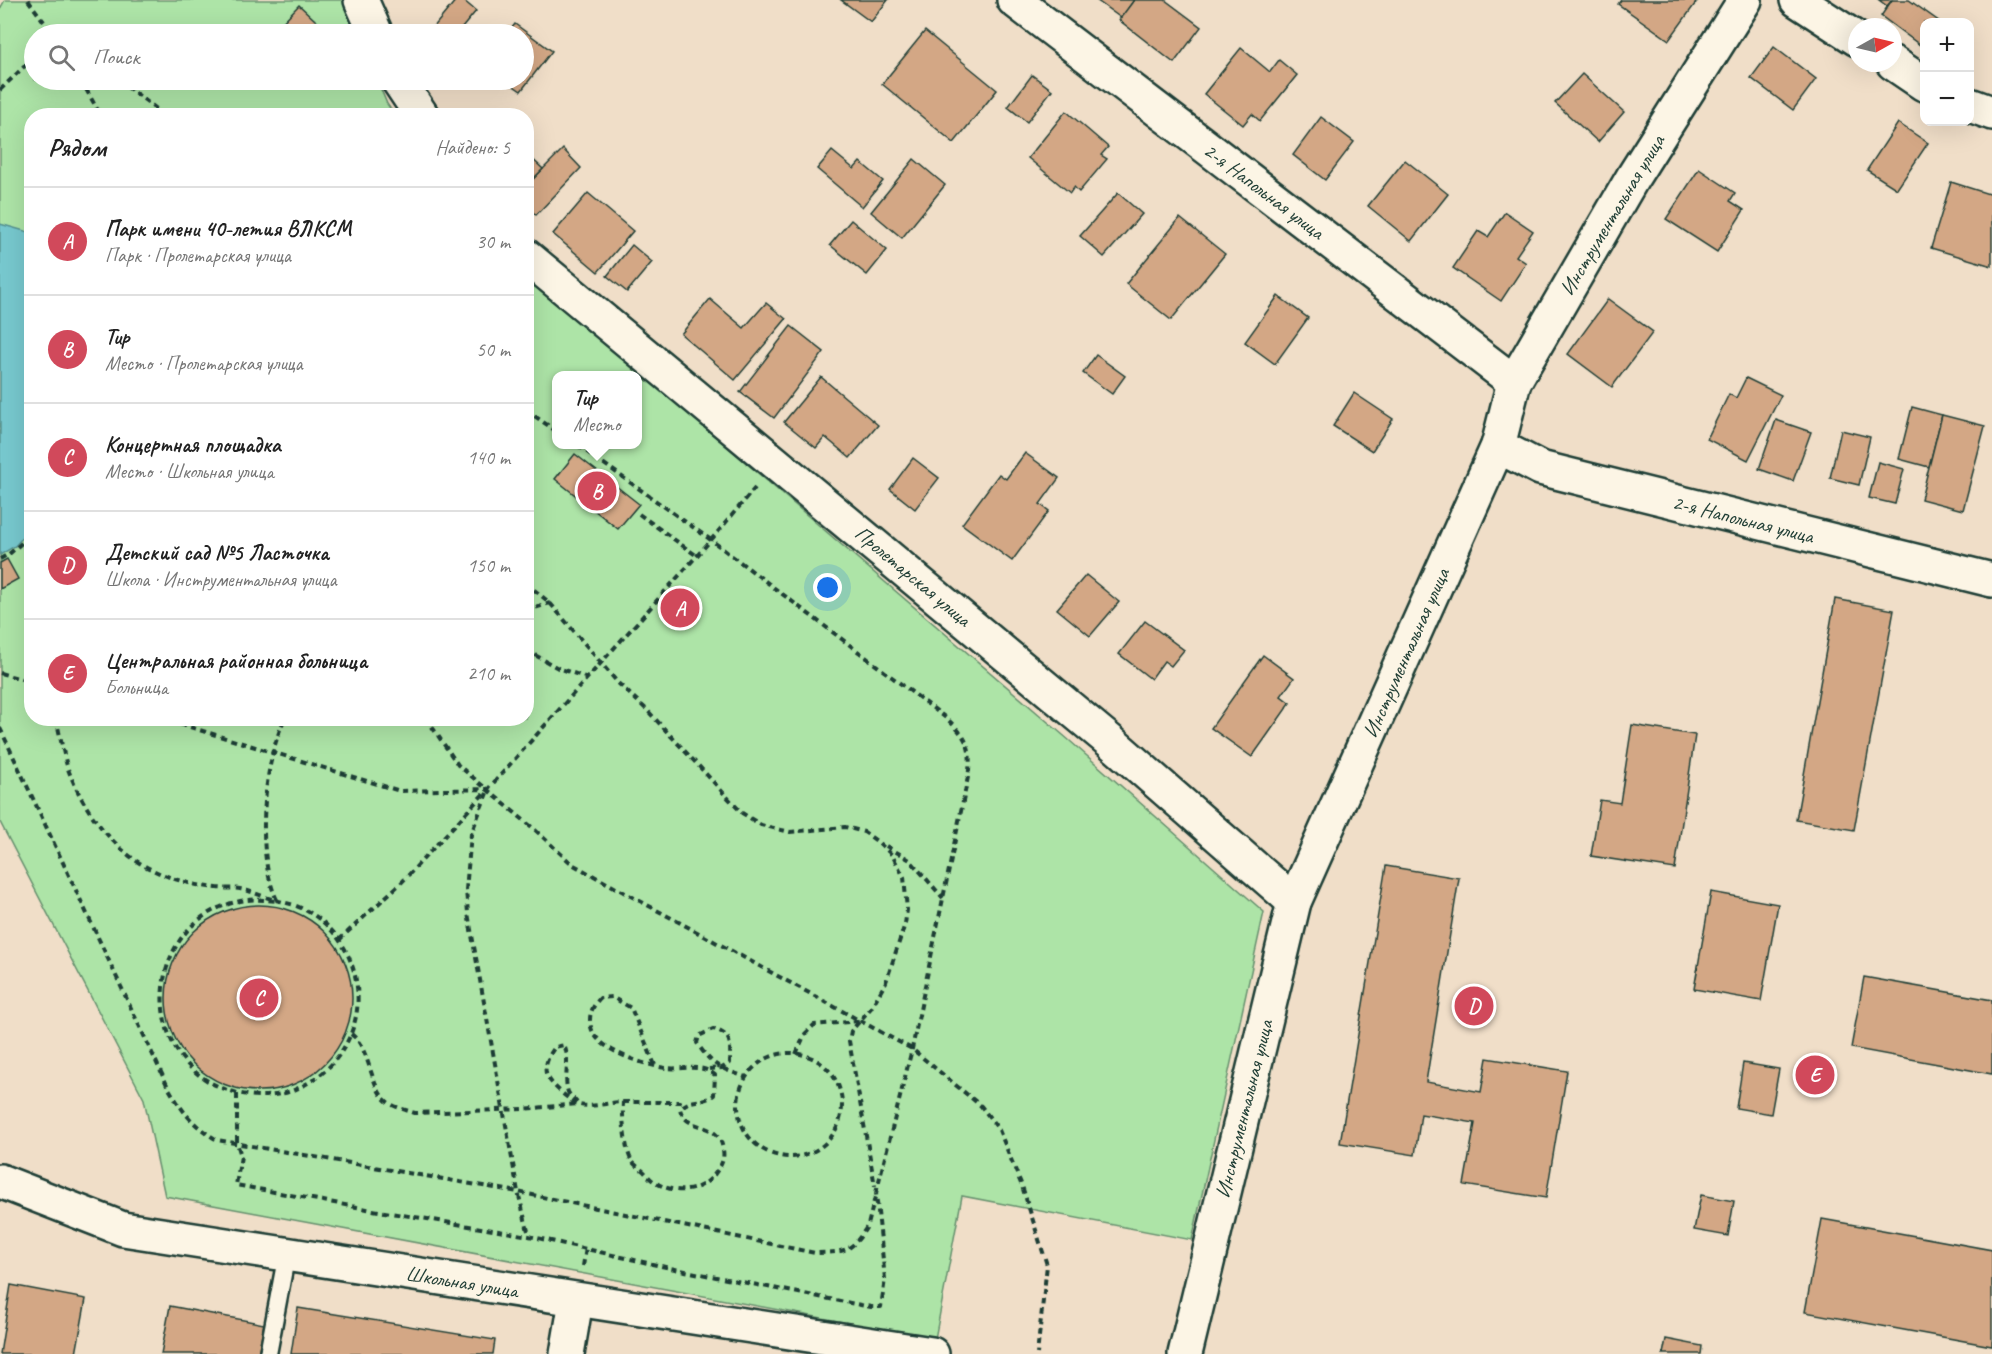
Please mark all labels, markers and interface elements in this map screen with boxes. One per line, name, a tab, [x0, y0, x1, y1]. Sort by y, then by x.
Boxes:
north arrow	[1848, 18, 1902, 72]
map controls	[1920, 18, 1974, 126]
button: +	[1920, 18, 1974, 72]
search box	[24, 24, 534, 90]
icon: search	[45, 41, 78, 74]
text: Поиск	[93, 43, 139, 71]
button: −	[1920, 72, 1974, 126]
street label: Инструментальная улица	[1554, 129, 1671, 300]
text: Рядом	[48, 131, 106, 164]
text: Найдено: 5	[435, 135, 510, 160]
street label: 2-я Напольная улица	[1198, 137, 1331, 246]
text: Парк имени 40-летия ВЛКСМ	[105, 215, 352, 243]
text: A	[62, 229, 73, 254]
text: 30 m	[476, 229, 510, 254]
text: Парк · Пролетарская улица	[105, 243, 291, 268]
text: Тир	[105, 323, 129, 351]
text: B	[62, 337, 73, 362]
text: 50 m	[476, 337, 510, 362]
text: Место · Пролетарская улица	[105, 351, 303, 376]
popup	[552, 371, 642, 449]
text: Тир	[573, 384, 598, 412]
text: Место	[573, 412, 621, 437]
text: Концертная площадка	[105, 431, 280, 459]
text: C	[63, 445, 72, 470]
text: 140 m	[467, 445, 510, 470]
text: Место · Школьная улица	[105, 459, 274, 484]
pin: B	[578, 468, 616, 514]
street label: 2-я Напольная улица	[1670, 489, 1818, 549]
street label: Пролетарская улица	[850, 520, 978, 633]
text: Детский сад №5 Ласточка	[105, 539, 329, 567]
text: D	[62, 553, 73, 578]
text: 150 m	[467, 553, 510, 578]
street label: Инструментальная улица	[1357, 563, 1456, 742]
text: Школа · Инструментальная улица	[105, 567, 337, 592]
your location	[813, 573, 842, 602]
pin: A	[660, 586, 700, 630]
text: Центральная районная больница	[105, 647, 367, 675]
text: E	[62, 661, 73, 686]
text: 210 m	[467, 661, 510, 686]
text: Больница	[105, 675, 168, 700]
pin: C	[240, 976, 278, 1020]
pin: D	[1454, 984, 1494, 1028]
street label: Инструментальная улица	[1209, 1016, 1279, 1201]
pin: E	[1796, 1052, 1834, 1098]
street label: Школьная улица	[404, 1260, 522, 1304]

